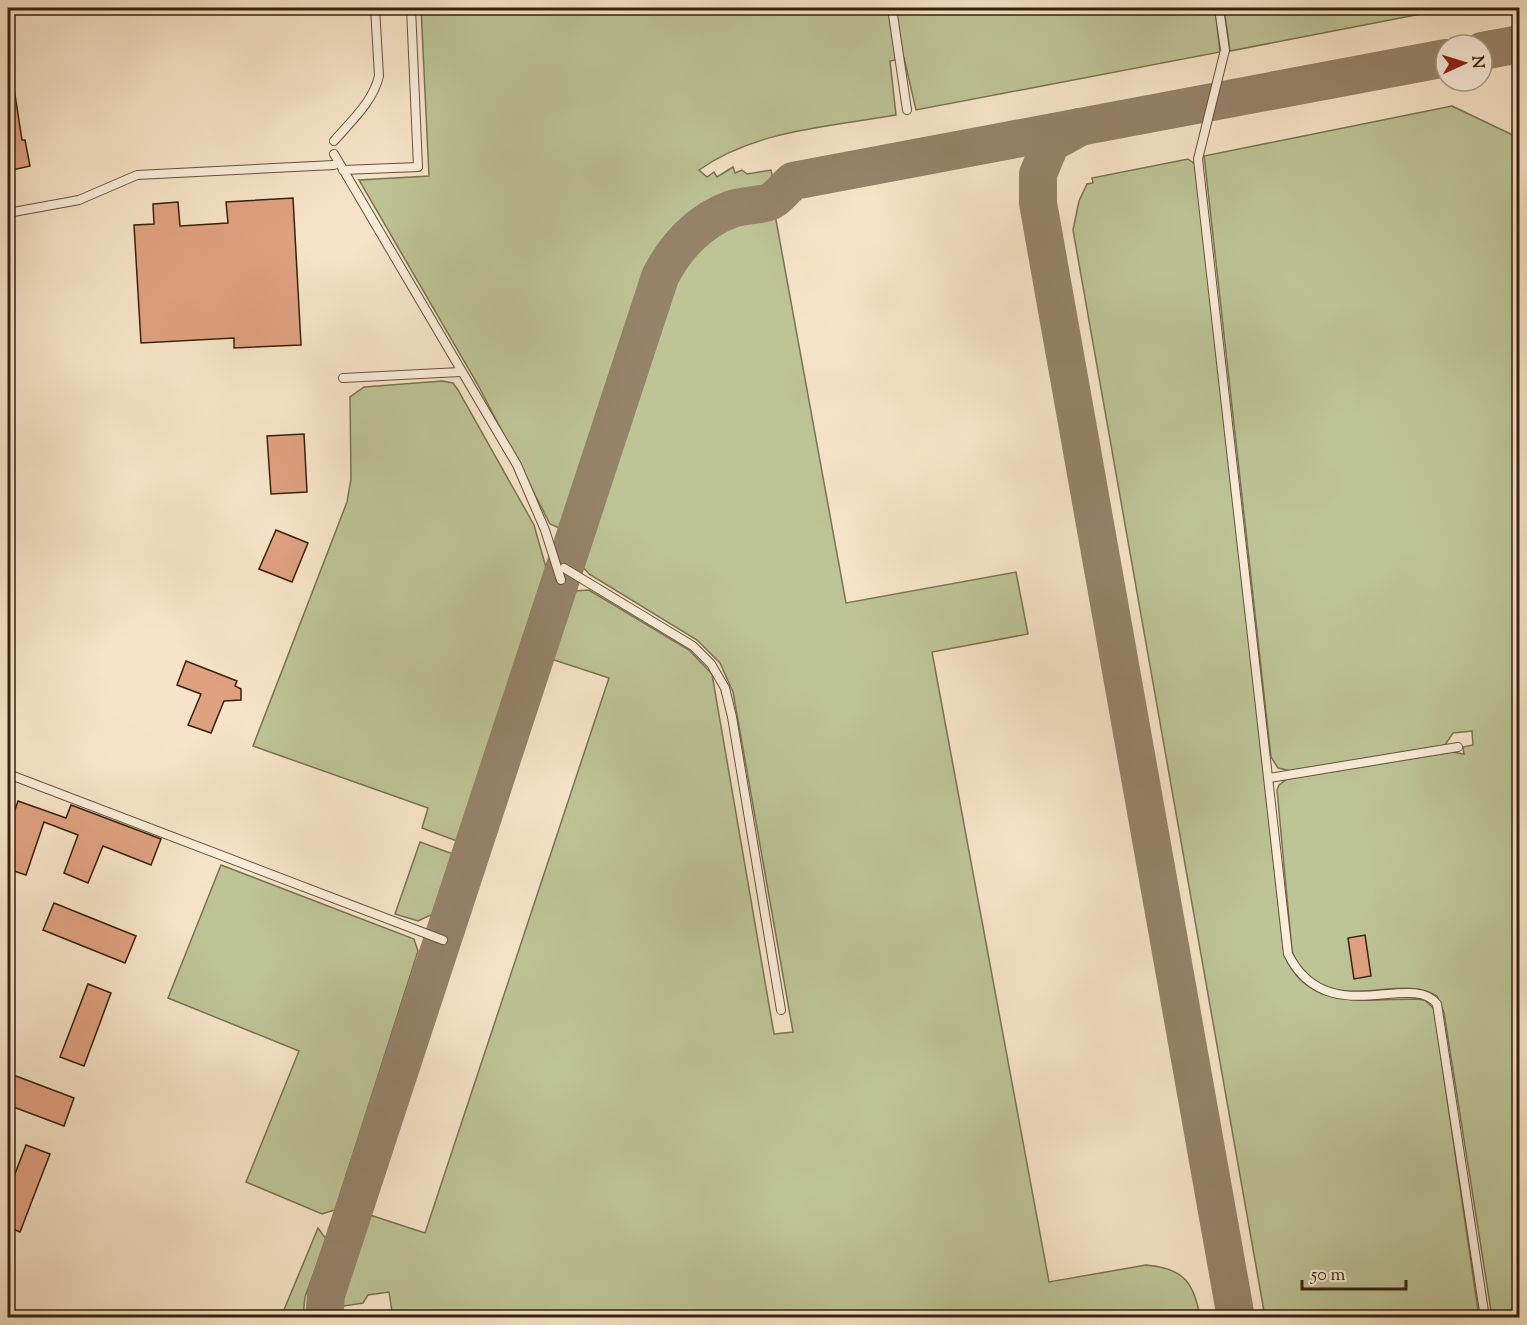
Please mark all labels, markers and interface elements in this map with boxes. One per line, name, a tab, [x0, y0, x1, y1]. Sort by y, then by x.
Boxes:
north arrow	[1434, 33, 1494, 93]
text: N	[1465, 55, 1488, 70]
scale bar	[1302, 1253, 1406, 1291]
text: 50 m	[1310, 1263, 1346, 1289]

